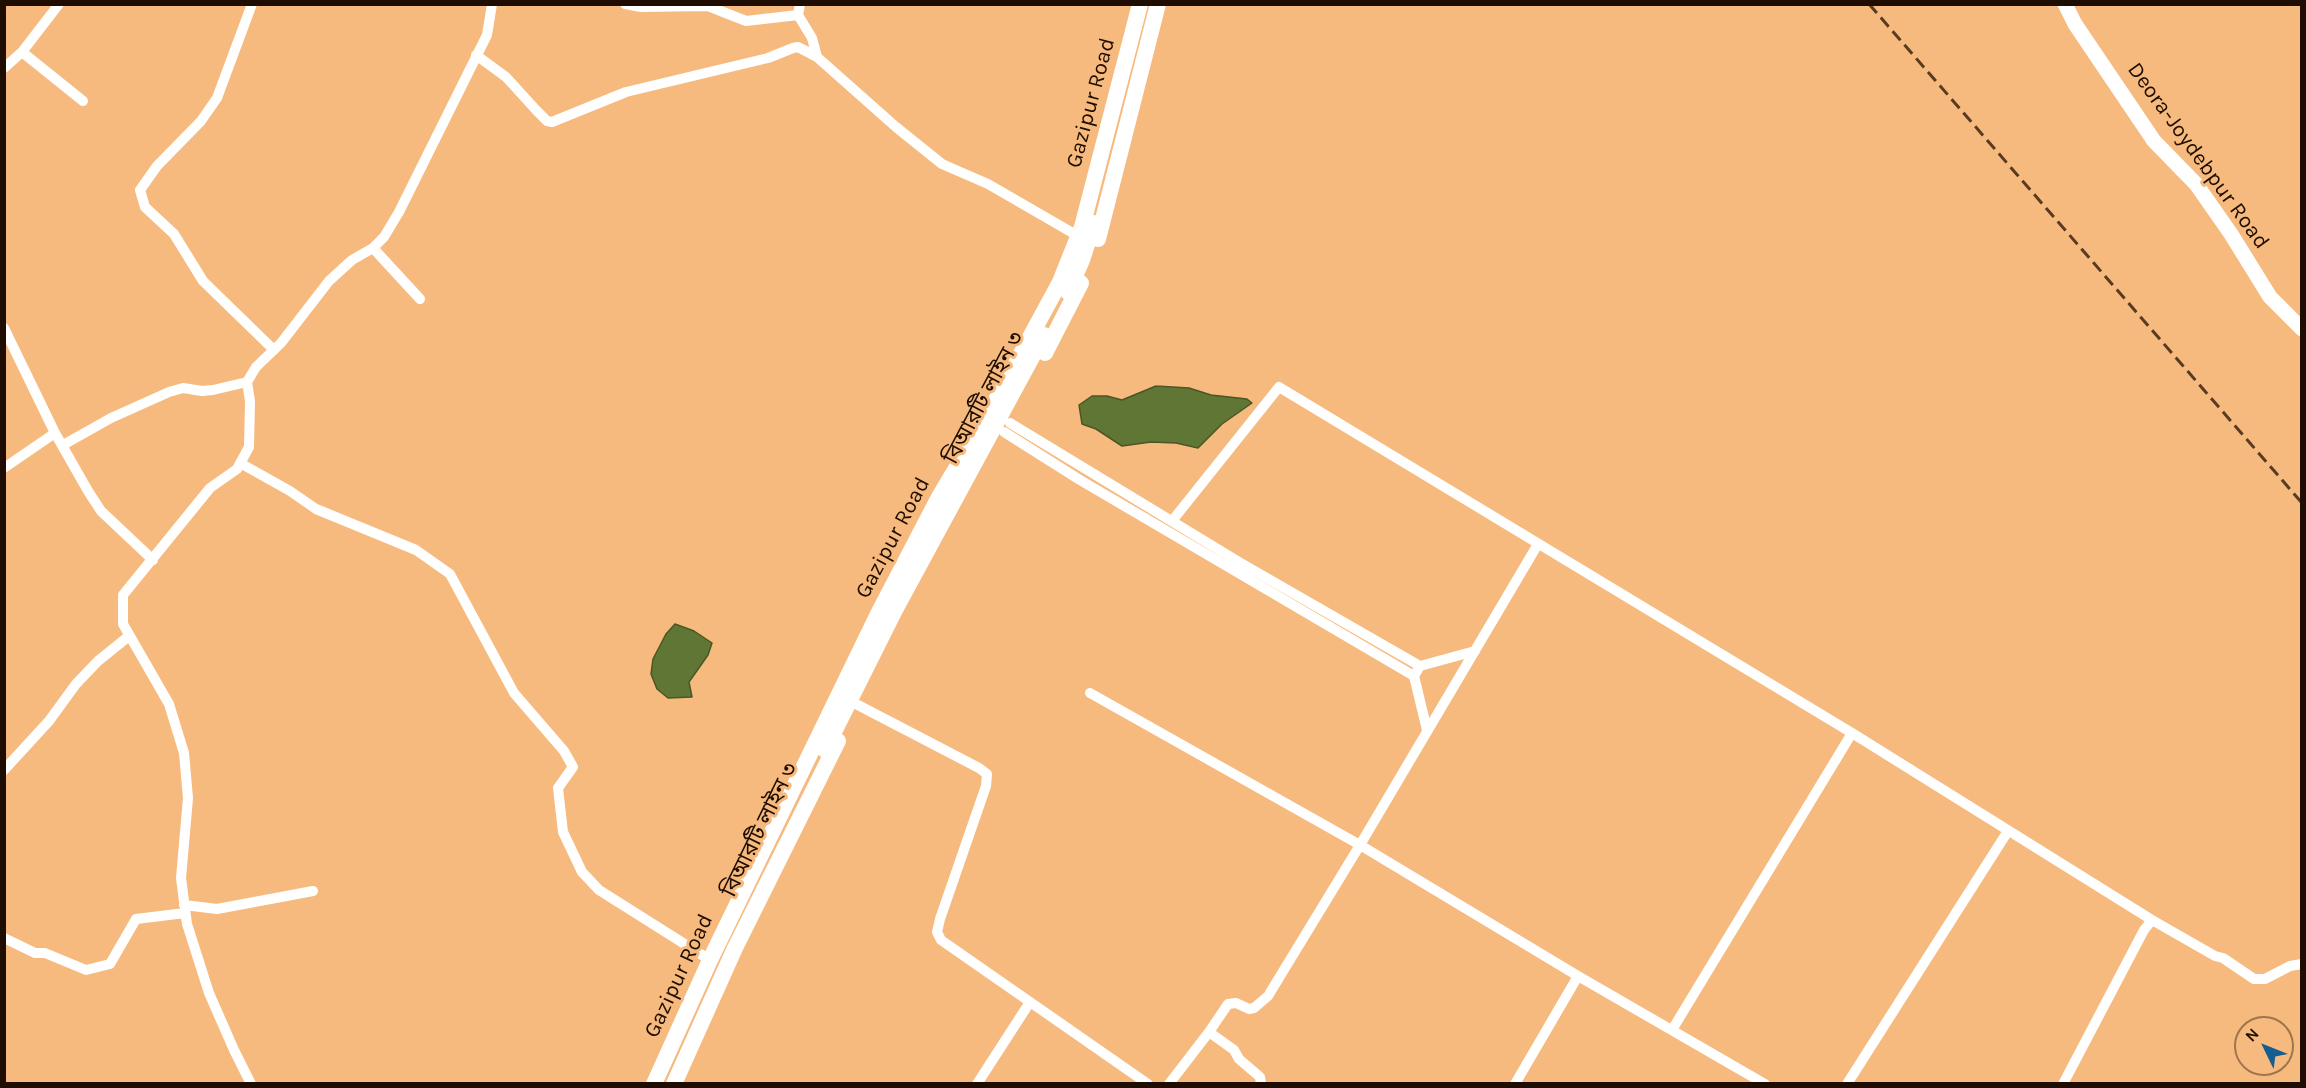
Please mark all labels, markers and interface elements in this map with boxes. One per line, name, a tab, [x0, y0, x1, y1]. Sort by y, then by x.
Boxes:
street label: Gazipur Road	[1061, 35, 1121, 171]
street label: Deora-Joydebpur Road	[2121, 58, 2275, 254]
street label: বিআরটি লাইন ৩	[938, 327, 1030, 469]
street label: Gazipur Road	[850, 473, 936, 603]
street label: বিআরটি লাইন ৩	[716, 759, 804, 901]
street label: Gazipur Road	[639, 910, 719, 1042]
north arrow	[2234, 1016, 2294, 1076]
text: N	[2241, 1024, 2263, 1045]

